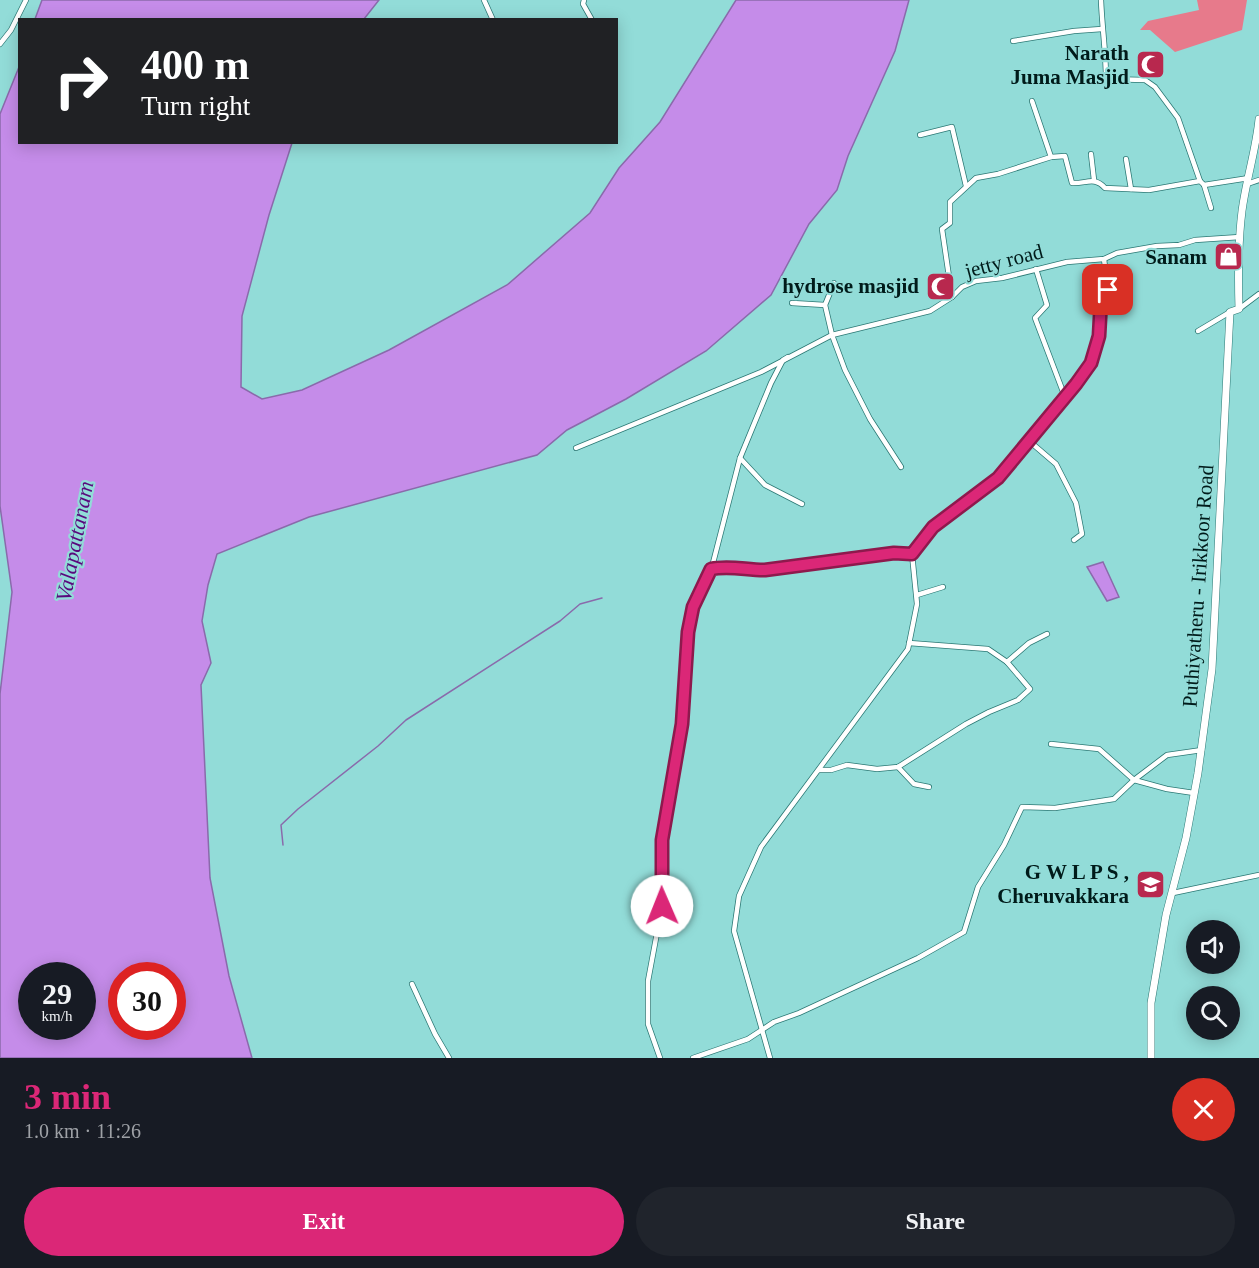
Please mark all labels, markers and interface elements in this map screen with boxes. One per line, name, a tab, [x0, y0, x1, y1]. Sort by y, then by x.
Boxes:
place label: Narath Juma Masjid	[1011, 41, 1129, 89]
icon: right	[42, 42, 120, 120]
text: 400 m	[141, 42, 250, 88]
mosque icon: Narath Juma Masjid	[1134, 49, 1166, 81]
text: Turn right	[141, 91, 250, 121]
street label: jetty road	[961, 239, 1046, 283]
shop icon: Sanam	[1212, 241, 1244, 273]
place label: Sanam	[1145, 245, 1207, 269]
pin	[1082, 264, 1133, 315]
mosque icon: hydrose masjid	[924, 270, 956, 302]
icon: arrive	[1091, 273, 1124, 306]
place label: hydrose masjid	[782, 274, 919, 298]
street label: Puthiyatheru - Irikkoor Road	[1178, 463, 1218, 708]
water label: Valapattanam	[51, 479, 98, 603]
place label: G W L P S , Cheruvakkara	[997, 860, 1129, 908]
school or university icon: G W L P S , Cheruvakkara	[1134, 868, 1166, 900]
position arrow	[630, 874, 694, 938]
map controls	[1186, 920, 1240, 1040]
button: sound	[1186, 920, 1240, 974]
speed limit sign: 30	[108, 962, 186, 1040]
text: 29	[42, 977, 72, 1010]
button: search	[1186, 986, 1240, 1040]
text: km/h	[42, 1008, 72, 1024]
text: 3 min	[24, 1077, 111, 1117]
button: close	[1172, 1078, 1235, 1141]
text: 1.0 km · 11:26	[24, 1120, 141, 1142]
button: Exit	[24, 1187, 624, 1256]
button: Share	[636, 1187, 1235, 1256]

